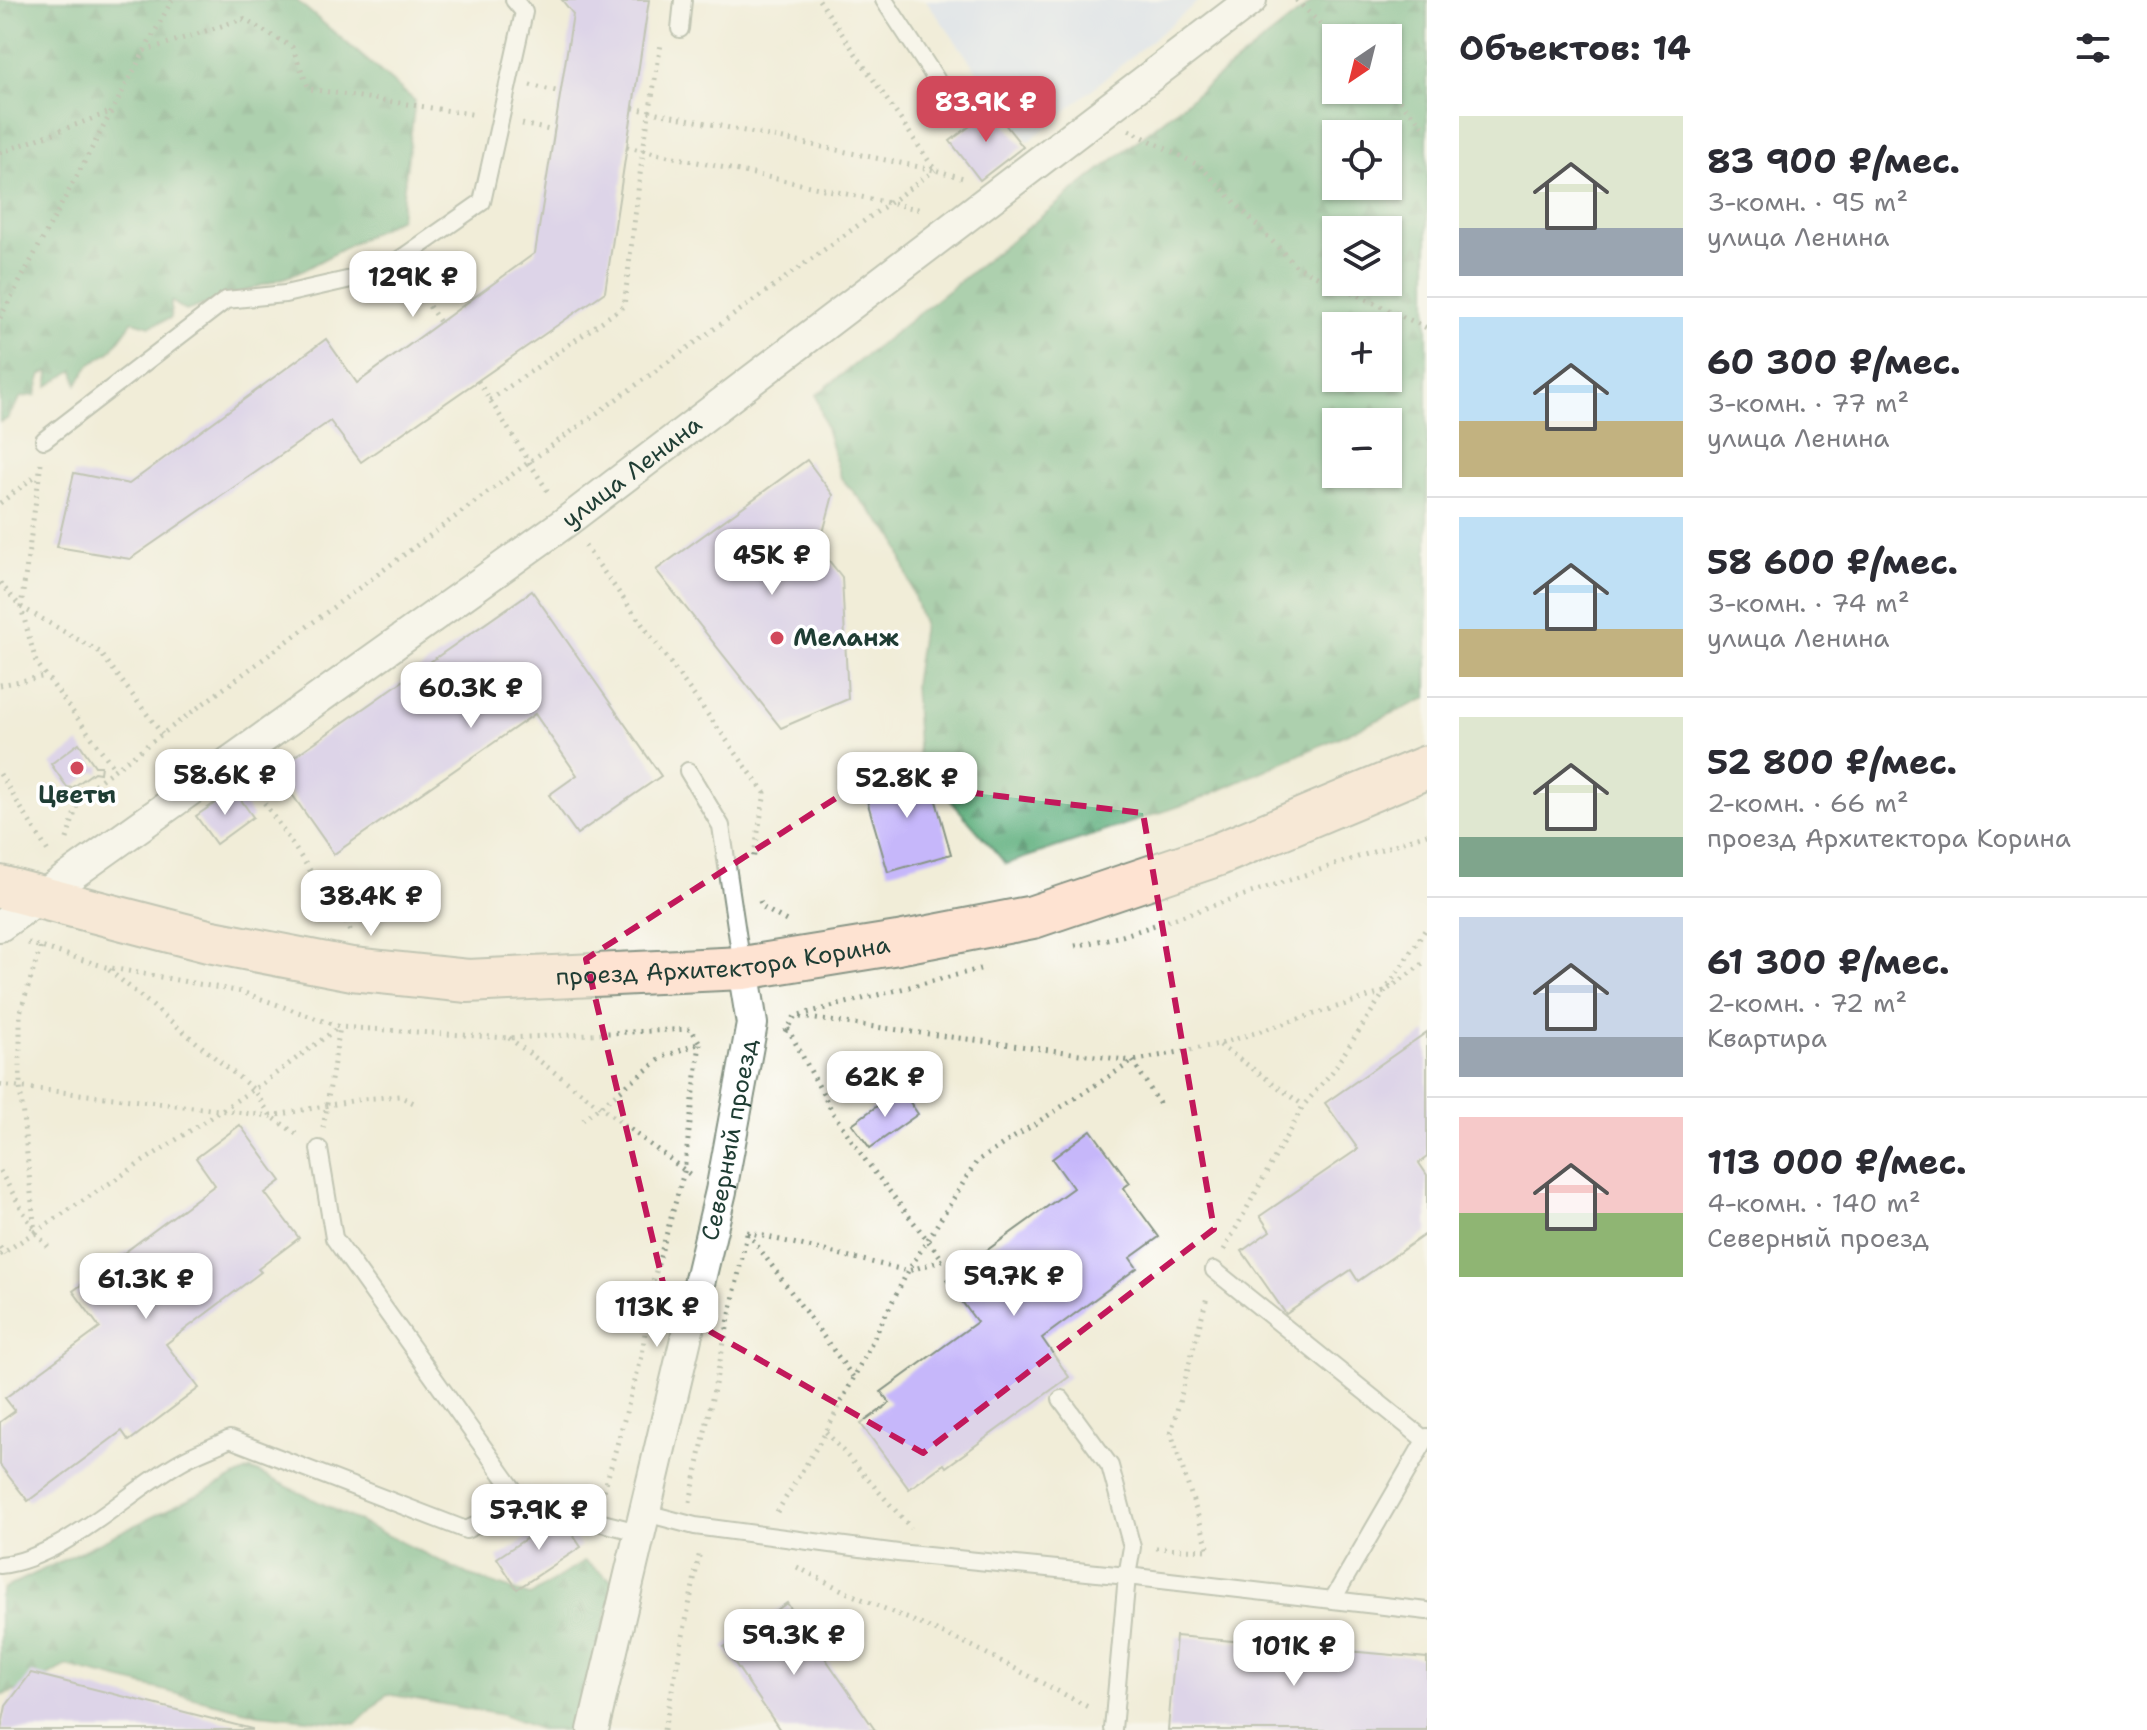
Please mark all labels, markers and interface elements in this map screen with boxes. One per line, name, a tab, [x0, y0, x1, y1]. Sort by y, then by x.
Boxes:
north arrow	[1322, 24, 1402, 104]
map controls	[1322, 24, 1402, 488]
text: Объектов: 14	[1459, 25, 1691, 71]
icon: filters	[2071, 26, 2115, 70]
pin: 83.9K ₽	[912, 76, 1060, 144]
text: 83.9K ₽	[935, 84, 1037, 119]
button: locate	[1322, 120, 1402, 200]
text: 83 900 ₽/мес.	[1707, 138, 1960, 184]
icon: home	[1523, 148, 1619, 244]
text: 3-комн. · 95 m²	[1707, 184, 1908, 219]
button: layers	[1322, 216, 1402, 296]
text: улица Ленина	[1707, 219, 1890, 254]
pin: 129K ₽	[348, 251, 478, 319]
text: 129K ₽	[367, 259, 459, 294]
button: +	[1322, 312, 1402, 392]
text: 60 300 ₽/мес.	[1707, 339, 1961, 385]
icon: home	[1523, 349, 1619, 445]
text: 3-комн. · 77 m²	[1707, 385, 1909, 420]
street label: улица Ленина	[555, 408, 708, 536]
button: −	[1322, 408, 1402, 488]
text: улица Ленина	[1707, 420, 1890, 455]
pin: 45K ₽	[716, 529, 828, 597]
text: 45K ₽	[733, 537, 811, 572]
text: 58 600 ₽/мес.	[1707, 539, 1958, 585]
icon: home	[1523, 549, 1619, 645]
text: 3-комн. · 74 m²	[1707, 585, 1910, 620]
text: улица Ленина	[1707, 620, 1890, 655]
place label: Меланж	[793, 622, 899, 654]
marker: Меланж	[768, 629, 786, 647]
pin: 60.3K ₽	[397, 662, 545, 730]
text: 60.3K ₽	[419, 670, 523, 705]
text: 52 800 ₽/мес.	[1707, 739, 1957, 785]
pin: 58.6K ₽	[151, 749, 299, 817]
icon: home	[1523, 749, 1619, 845]
pin: 52.8K ₽	[833, 752, 981, 820]
text: 58.6K ₽	[173, 757, 277, 792]
marker: Цветы	[68, 759, 86, 777]
text: 52.8K ₽	[855, 760, 959, 795]
place label: Цветы	[38, 779, 116, 811]
text: 2-комн. · 66 m²	[1707, 785, 1909, 820]
text: проезд Архитектора Корина	[1707, 820, 2071, 855]
pin: 38.4K ₽	[297, 870, 445, 938]
text: 38.4K ₽	[319, 878, 423, 913]
street label: проезд Архитектора Корина	[555, 929, 892, 993]
text: 61 300 ₽/мес.	[1707, 939, 1950, 985]
icon: home	[1523, 949, 1619, 1045]
text: 2-комн. · 72 m²	[1707, 985, 1907, 1020]
text: Квартира	[1707, 1020, 1827, 1055]
street label: Северный проезд	[694, 1036, 765, 1244]
pin: 62K ₽	[829, 1051, 941, 1119]
text: 62K ₽	[845, 1059, 925, 1094]
text: 113 000 ₽/мес.	[1707, 1139, 1966, 1185]
icon: home	[1523, 1149, 1619, 1245]
text: 4-комн. · 140 m²	[1707, 1185, 1921, 1220]
text: Северный проезд	[1707, 1220, 1929, 1255]
pin: 59.7K ₽	[940, 1250, 1088, 1318]
pin: 61.3K ₽	[72, 1253, 220, 1321]
text: 59.7K ₽	[963, 1258, 1065, 1293]
text: 61.3K ₽	[98, 1261, 194, 1296]
pin: 113K ₽	[592, 1281, 722, 1349]
text: 113K ₽	[614, 1289, 700, 1324]
pin: 57.9K ₽	[465, 1484, 613, 1552]
text: 57.9K ₽	[489, 1492, 589, 1527]
pin: 59.3K ₽	[720, 1609, 868, 1677]
text: 59.3K ₽	[742, 1617, 846, 1652]
pin: 101K ₽	[1229, 1620, 1359, 1688]
text: 101K ₽	[1251, 1628, 1337, 1663]

